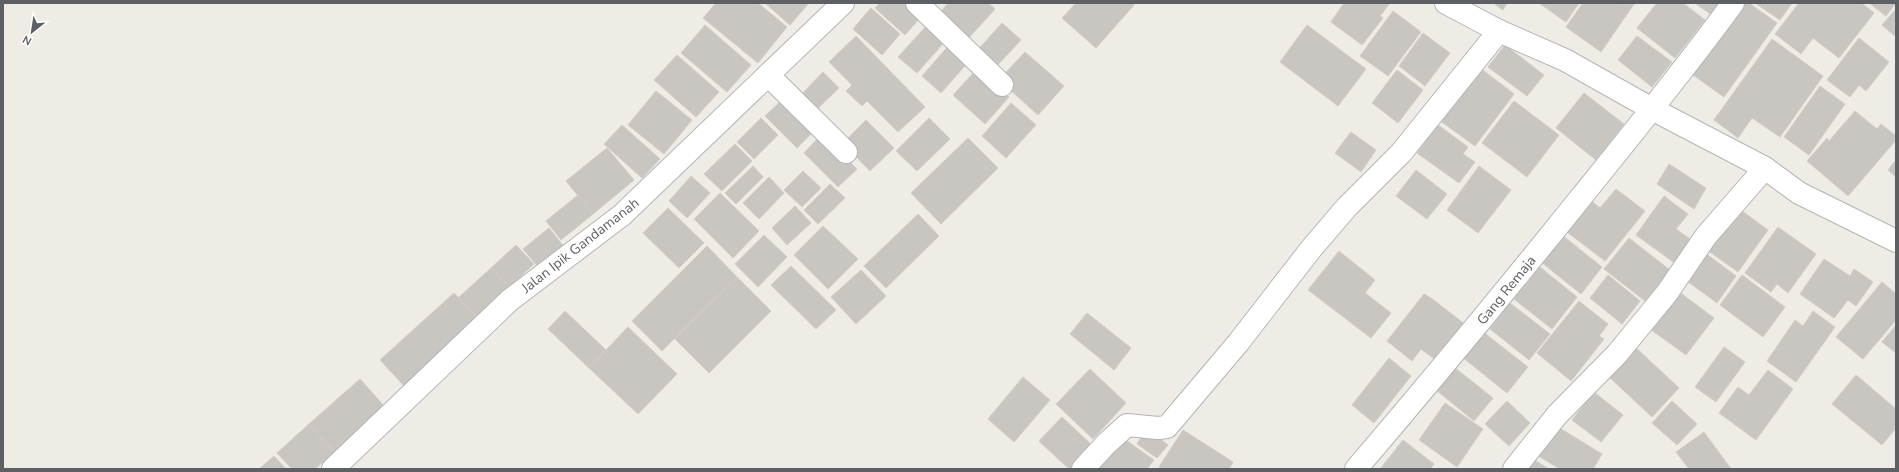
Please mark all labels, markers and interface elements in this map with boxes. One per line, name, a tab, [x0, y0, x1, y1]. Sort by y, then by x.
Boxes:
north arrow	[12, 12, 52, 52]
text: N	[20, 32, 35, 49]
street label: Jalan Ipik Gandamanah	[517, 193, 643, 298]
street label: Gang Remaja	[1473, 252, 1540, 329]

